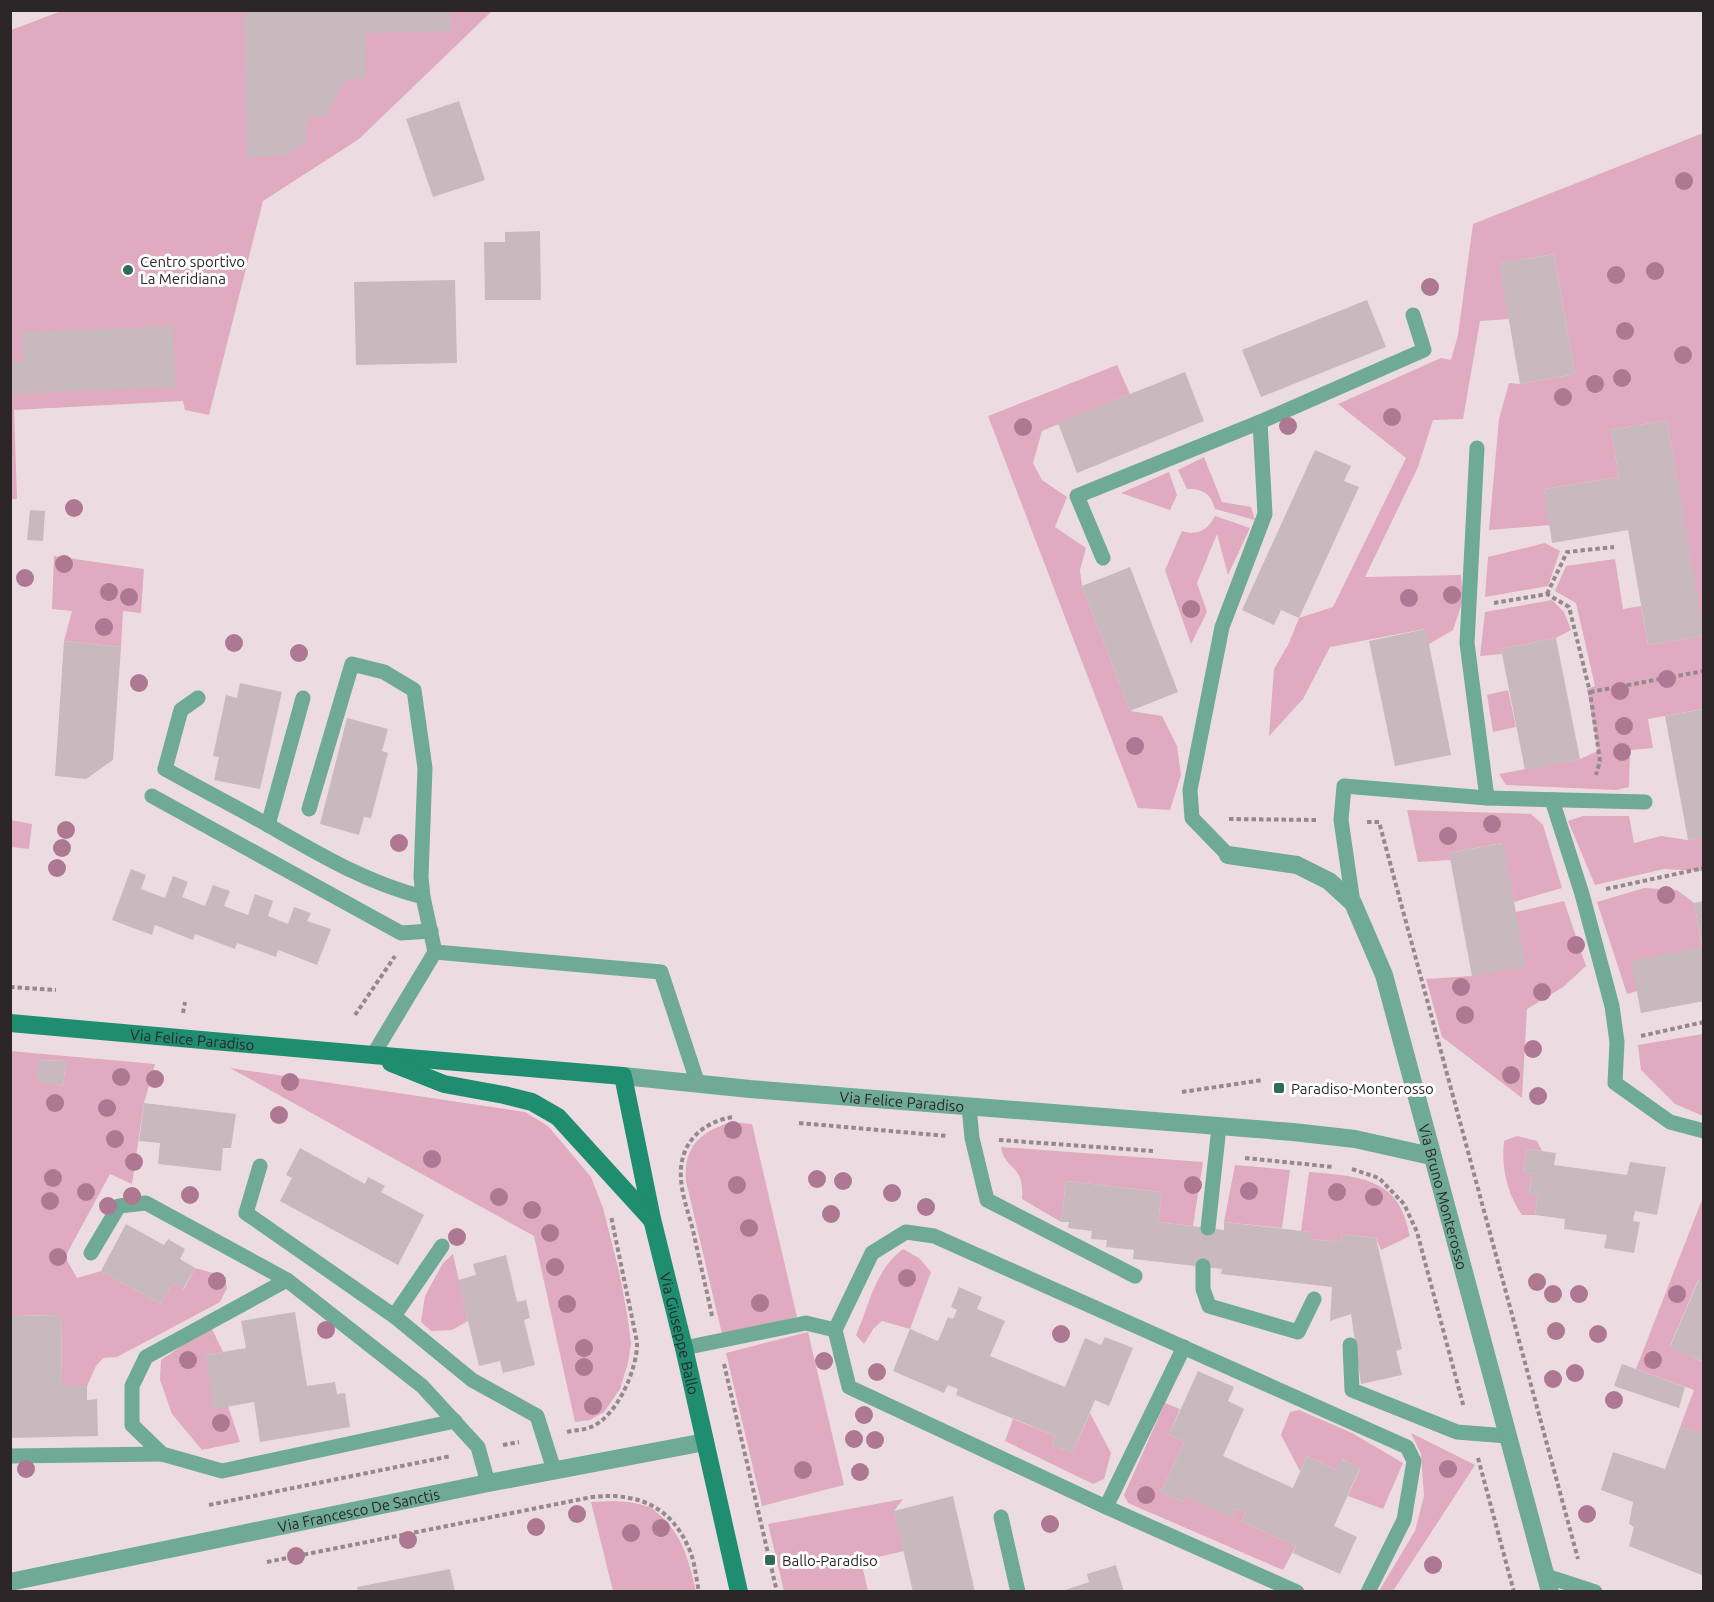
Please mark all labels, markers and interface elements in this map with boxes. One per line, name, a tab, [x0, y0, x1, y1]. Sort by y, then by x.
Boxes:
place label: Centro sportivo La Meridiana	[140, 253, 245, 287]
marker: Centro sportivo La Meridiana	[121, 263, 135, 277]
street label: Via Felice Paradiso	[129, 1025, 255, 1053]
place label: Paradiso-Monterosso	[1291, 1080, 1434, 1097]
marker: Paradiso-Monterosso	[1272, 1081, 1286, 1095]
street label: Via Felice Paradiso	[839, 1088, 965, 1114]
street label: Via Bruno Monterosso	[1416, 1122, 1471, 1271]
street label: Via Giuseppe Ballo	[657, 1271, 703, 1396]
street label: Via Francesco De Sanctis	[276, 1485, 441, 1535]
place label: Ballo-Paradiso	[782, 1552, 878, 1569]
marker: Ballo-Paradiso	[763, 1553, 777, 1567]

